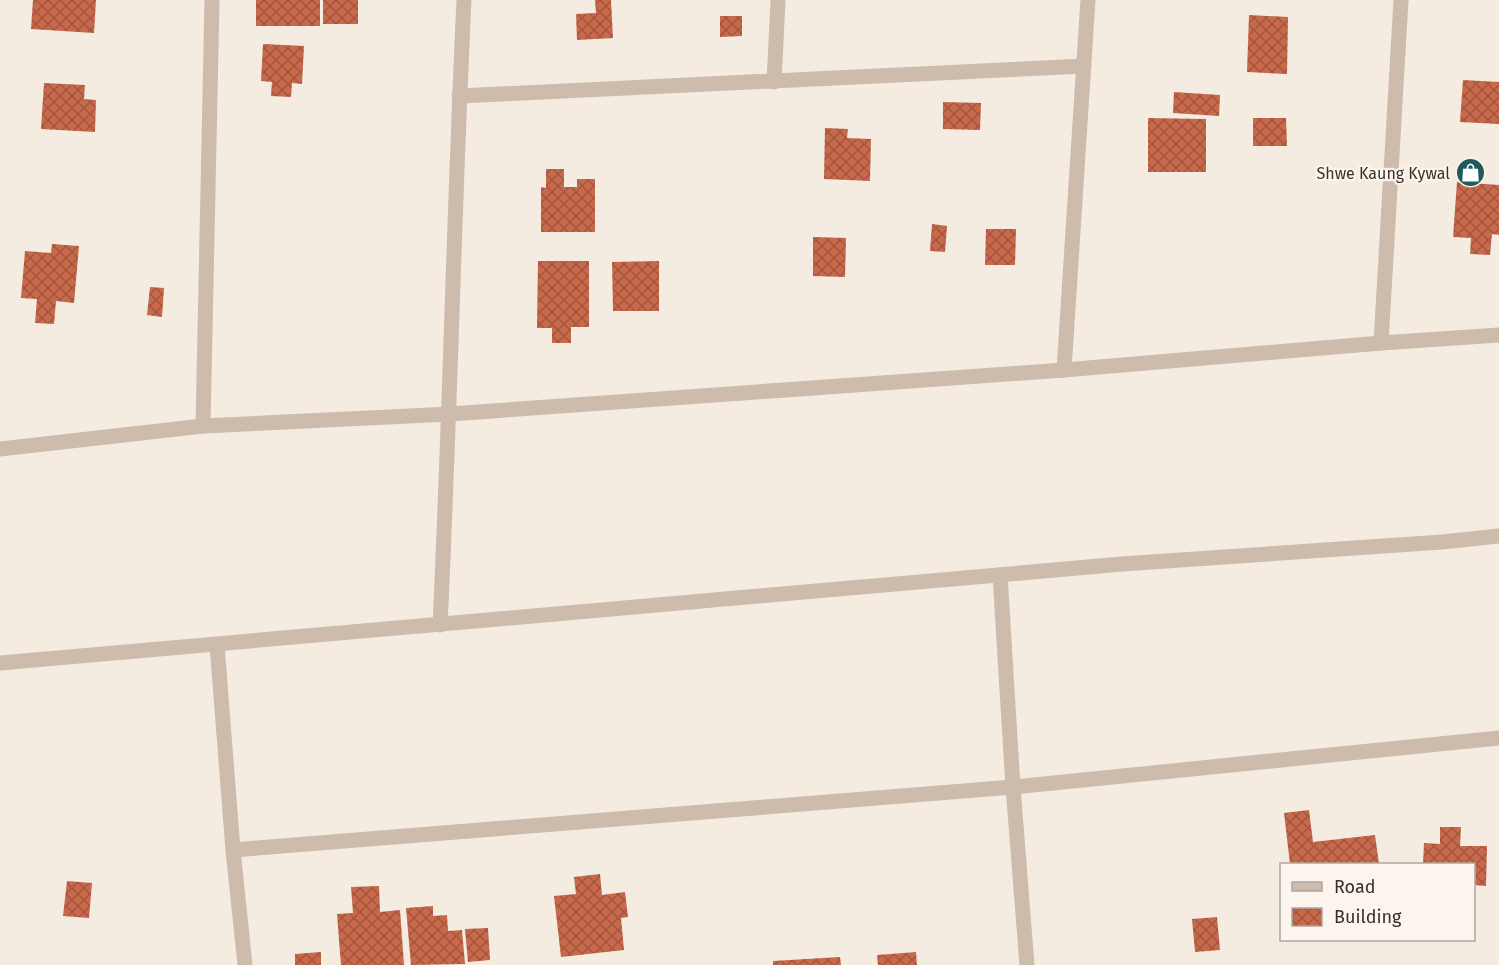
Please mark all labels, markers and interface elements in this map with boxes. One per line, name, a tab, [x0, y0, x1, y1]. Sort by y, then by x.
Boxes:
shop icon: Shwe Kaung Kywal	[1455, 157, 1487, 189]
place label: Shwe Kaung Kywal	[1317, 164, 1450, 183]
legend	[1280, 863, 1475, 941]
text: Road	[1334, 876, 1376, 898]
text: Building	[1334, 906, 1402, 928]

